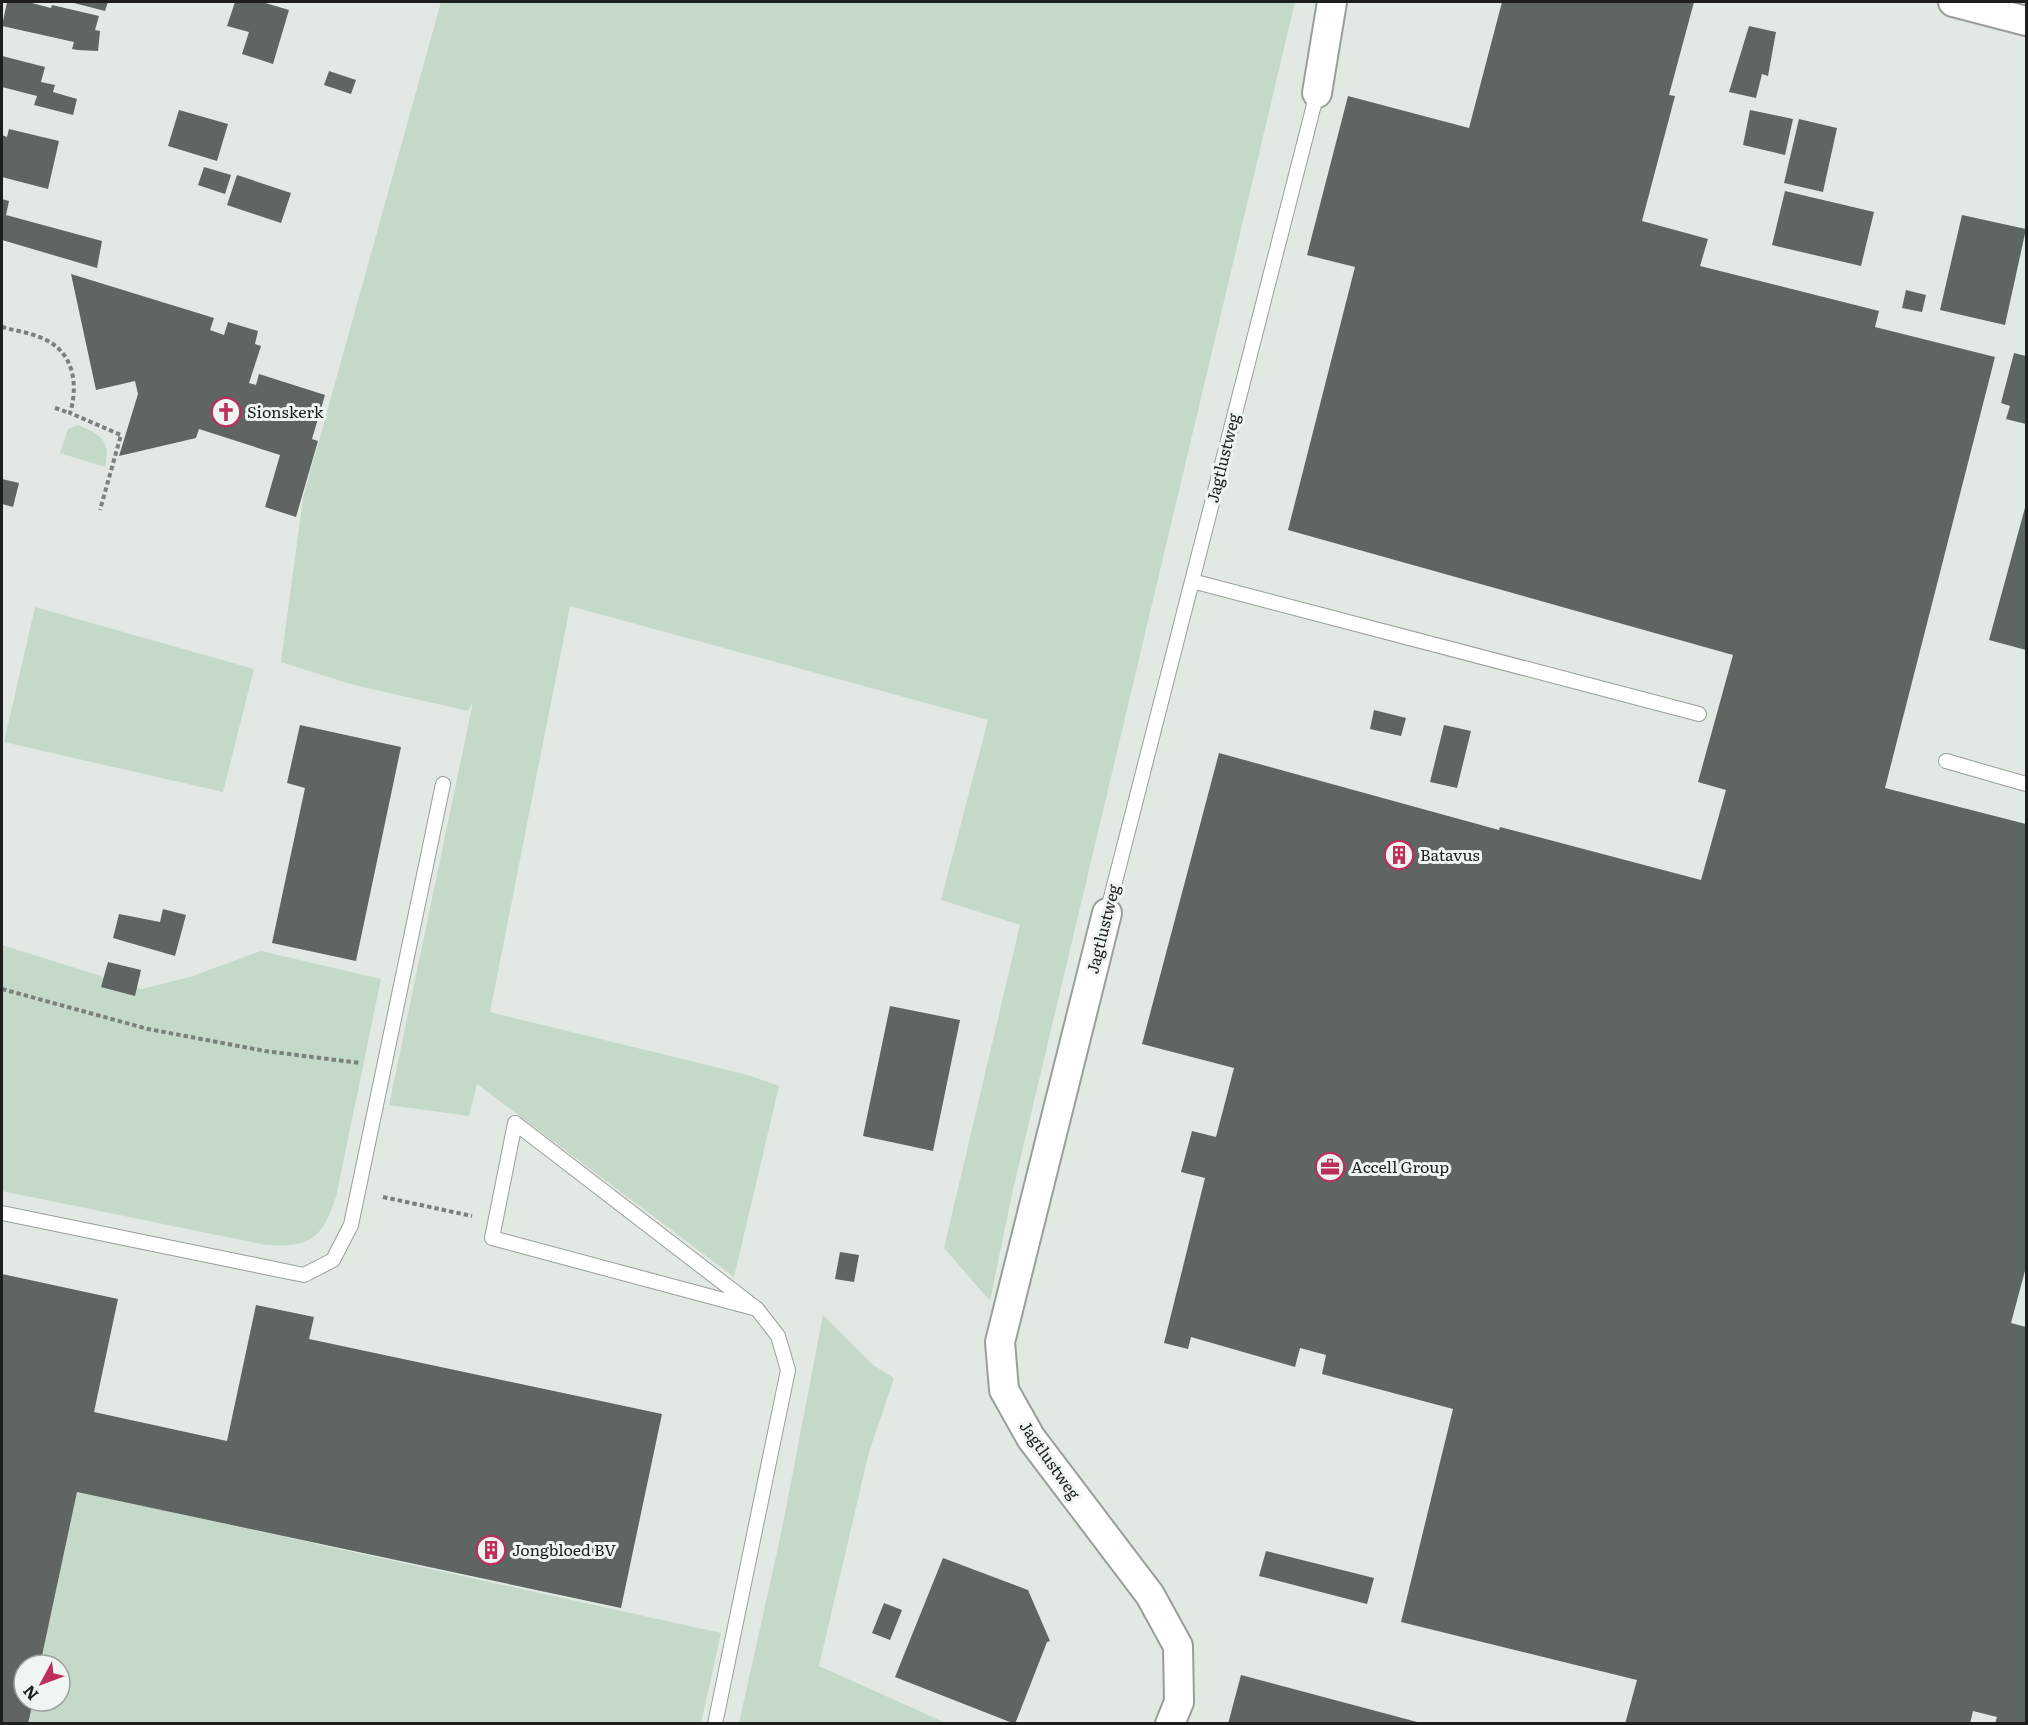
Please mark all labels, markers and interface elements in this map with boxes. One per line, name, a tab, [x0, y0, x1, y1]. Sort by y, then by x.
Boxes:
church icon: Sionskerk	[210, 396, 242, 428]
place label: Sionskerk	[247, 399, 324, 423]
street label: Jagtlustweg	[1199, 410, 1245, 505]
building icon: Batavus	[1383, 839, 1415, 871]
place label: Batavus	[1420, 842, 1480, 866]
street label: Jagtlustweg	[1079, 881, 1125, 976]
office icon: Accell Group	[1314, 1151, 1346, 1183]
place label: Accell Group	[1351, 1154, 1449, 1178]
street label: Jagtlustweg	[1015, 1415, 1087, 1504]
building icon: Jongbloed BV	[475, 1534, 507, 1566]
place label: Jongbloed BV	[512, 1537, 616, 1561]
north arrow	[12, 1653, 72, 1713]
text: N	[16, 1681, 43, 1706]

